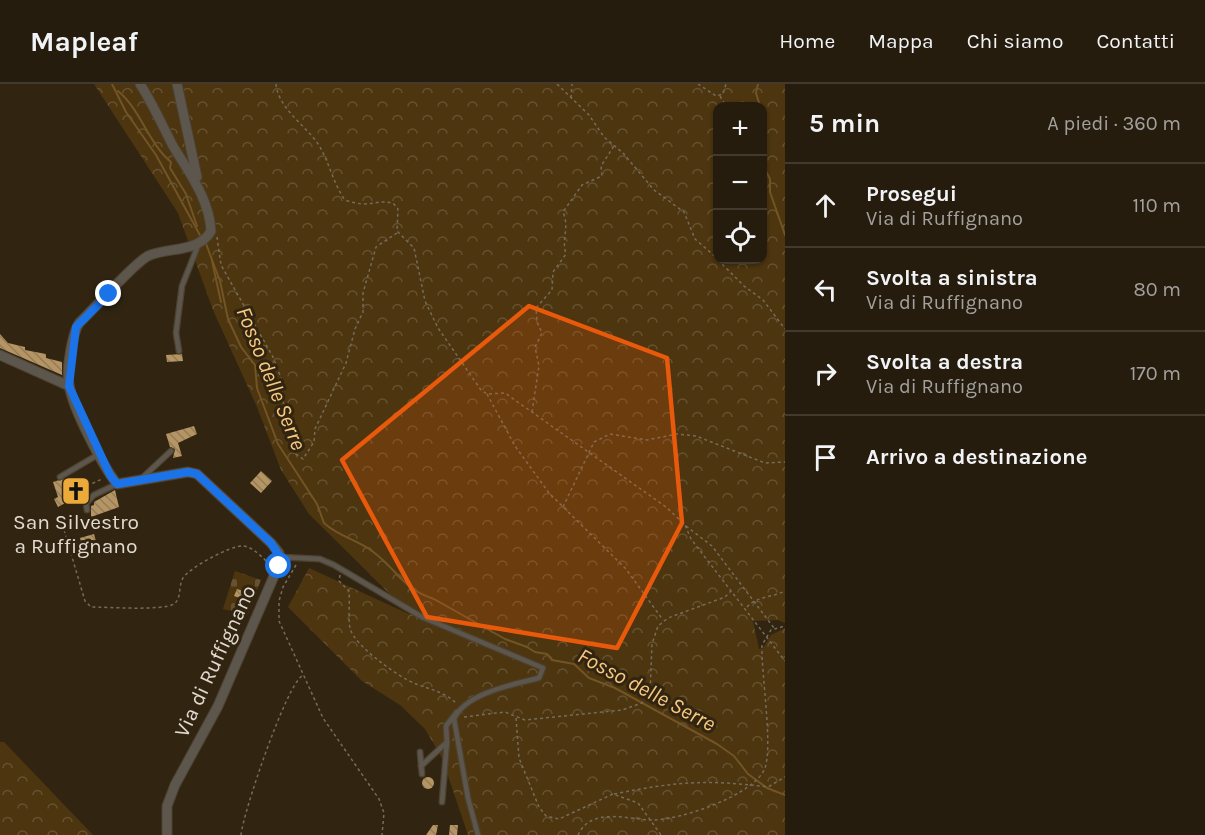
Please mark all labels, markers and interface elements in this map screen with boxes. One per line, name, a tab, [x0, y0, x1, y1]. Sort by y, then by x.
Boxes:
text: Mapleaf	[30, 25, 138, 58]
text: Home	[779, 29, 835, 53]
text: Mappa	[868, 29, 934, 53]
text: Chi siamo	[967, 29, 1063, 53]
text: Contatti	[1096, 29, 1175, 53]
map controls	[713, 102, 767, 264]
button: +	[713, 102, 767, 156]
text: 5 min	[809, 108, 880, 139]
text: A piedi · 360 m	[1047, 112, 1181, 135]
button: −	[713, 156, 767, 210]
text: Prosegui	[866, 181, 957, 207]
icon: ahead	[809, 189, 842, 222]
text: 110 m	[1132, 194, 1181, 217]
text: Via di Ruffignano	[866, 207, 1023, 230]
button: locate	[713, 210, 767, 264]
text: Svolta a sinistra	[866, 265, 1038, 291]
icon: left	[809, 273, 842, 306]
text: 80 m	[1133, 278, 1181, 301]
route end	[95, 280, 121, 306]
text: Via di Ruffignano	[866, 291, 1023, 314]
water label: Fosso delle Serre	[230, 303, 312, 454]
text: Svolta a destra	[866, 349, 1023, 375]
icon: right	[809, 357, 842, 390]
text: 170 m	[1130, 362, 1181, 385]
text: Via di Ruffignano	[866, 375, 1023, 398]
icon: arrive	[809, 441, 842, 474]
text: Arrivo a destinazione	[866, 444, 1087, 470]
church icon: San Silvestro a Ruffignano	[60, 475, 92, 507]
place label: San Silvestro a Ruffignano	[13, 510, 139, 558]
route start	[265, 552, 291, 578]
street label: Via di Ruffignano	[169, 581, 261, 741]
water label: Fosso delle Serre	[573, 643, 720, 737]

